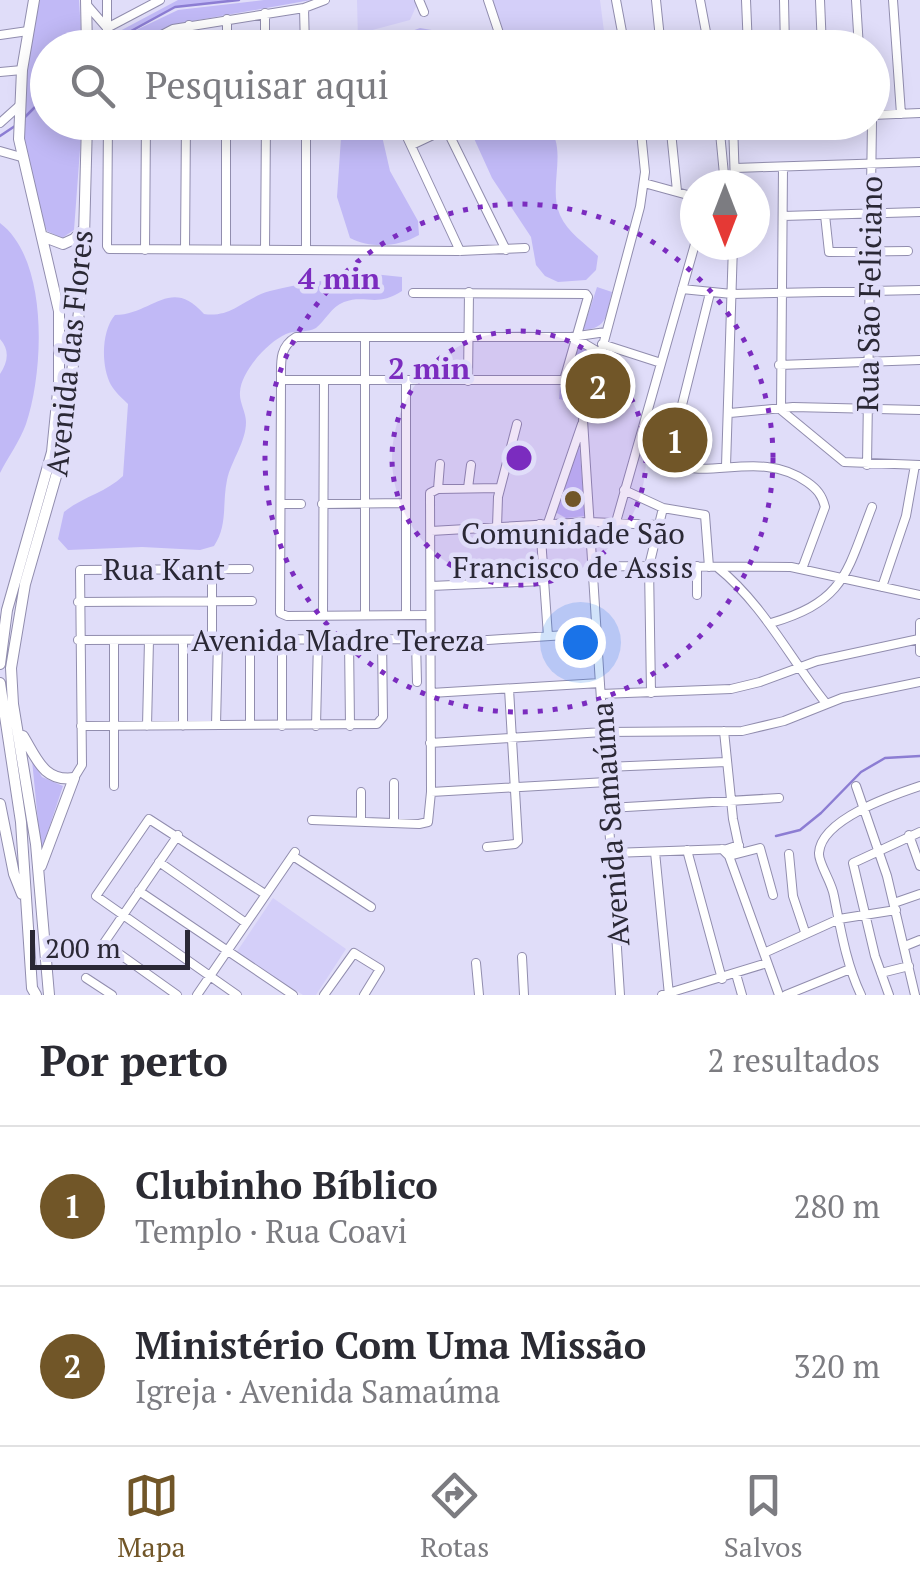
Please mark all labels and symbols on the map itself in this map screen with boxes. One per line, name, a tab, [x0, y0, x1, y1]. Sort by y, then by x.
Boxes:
north arrow	[680, 170, 770, 260]
street label: Rua São Feliciano	[847, 176, 891, 412]
street label: Avenida das Flores	[36, 228, 102, 478]
text: 4 min	[298, 258, 380, 298]
text: 2 min	[388, 348, 470, 388]
pin: 2	[566, 348, 630, 424]
pin: 1	[642, 402, 708, 478]
centre of rings	[501, 440, 537, 476]
marker: Comunidade São Francisco de Assis	[562, 488, 584, 510]
place label: Comunidade São Francisco de Assis	[452, 513, 694, 587]
street label: Rua Kant	[103, 549, 225, 589]
your location	[555, 617, 606, 668]
street label: Avenida Madre Tereza	[191, 620, 485, 660]
street label: Avenida Samaúma	[582, 701, 638, 947]
scale bar	[30, 925, 190, 970]

